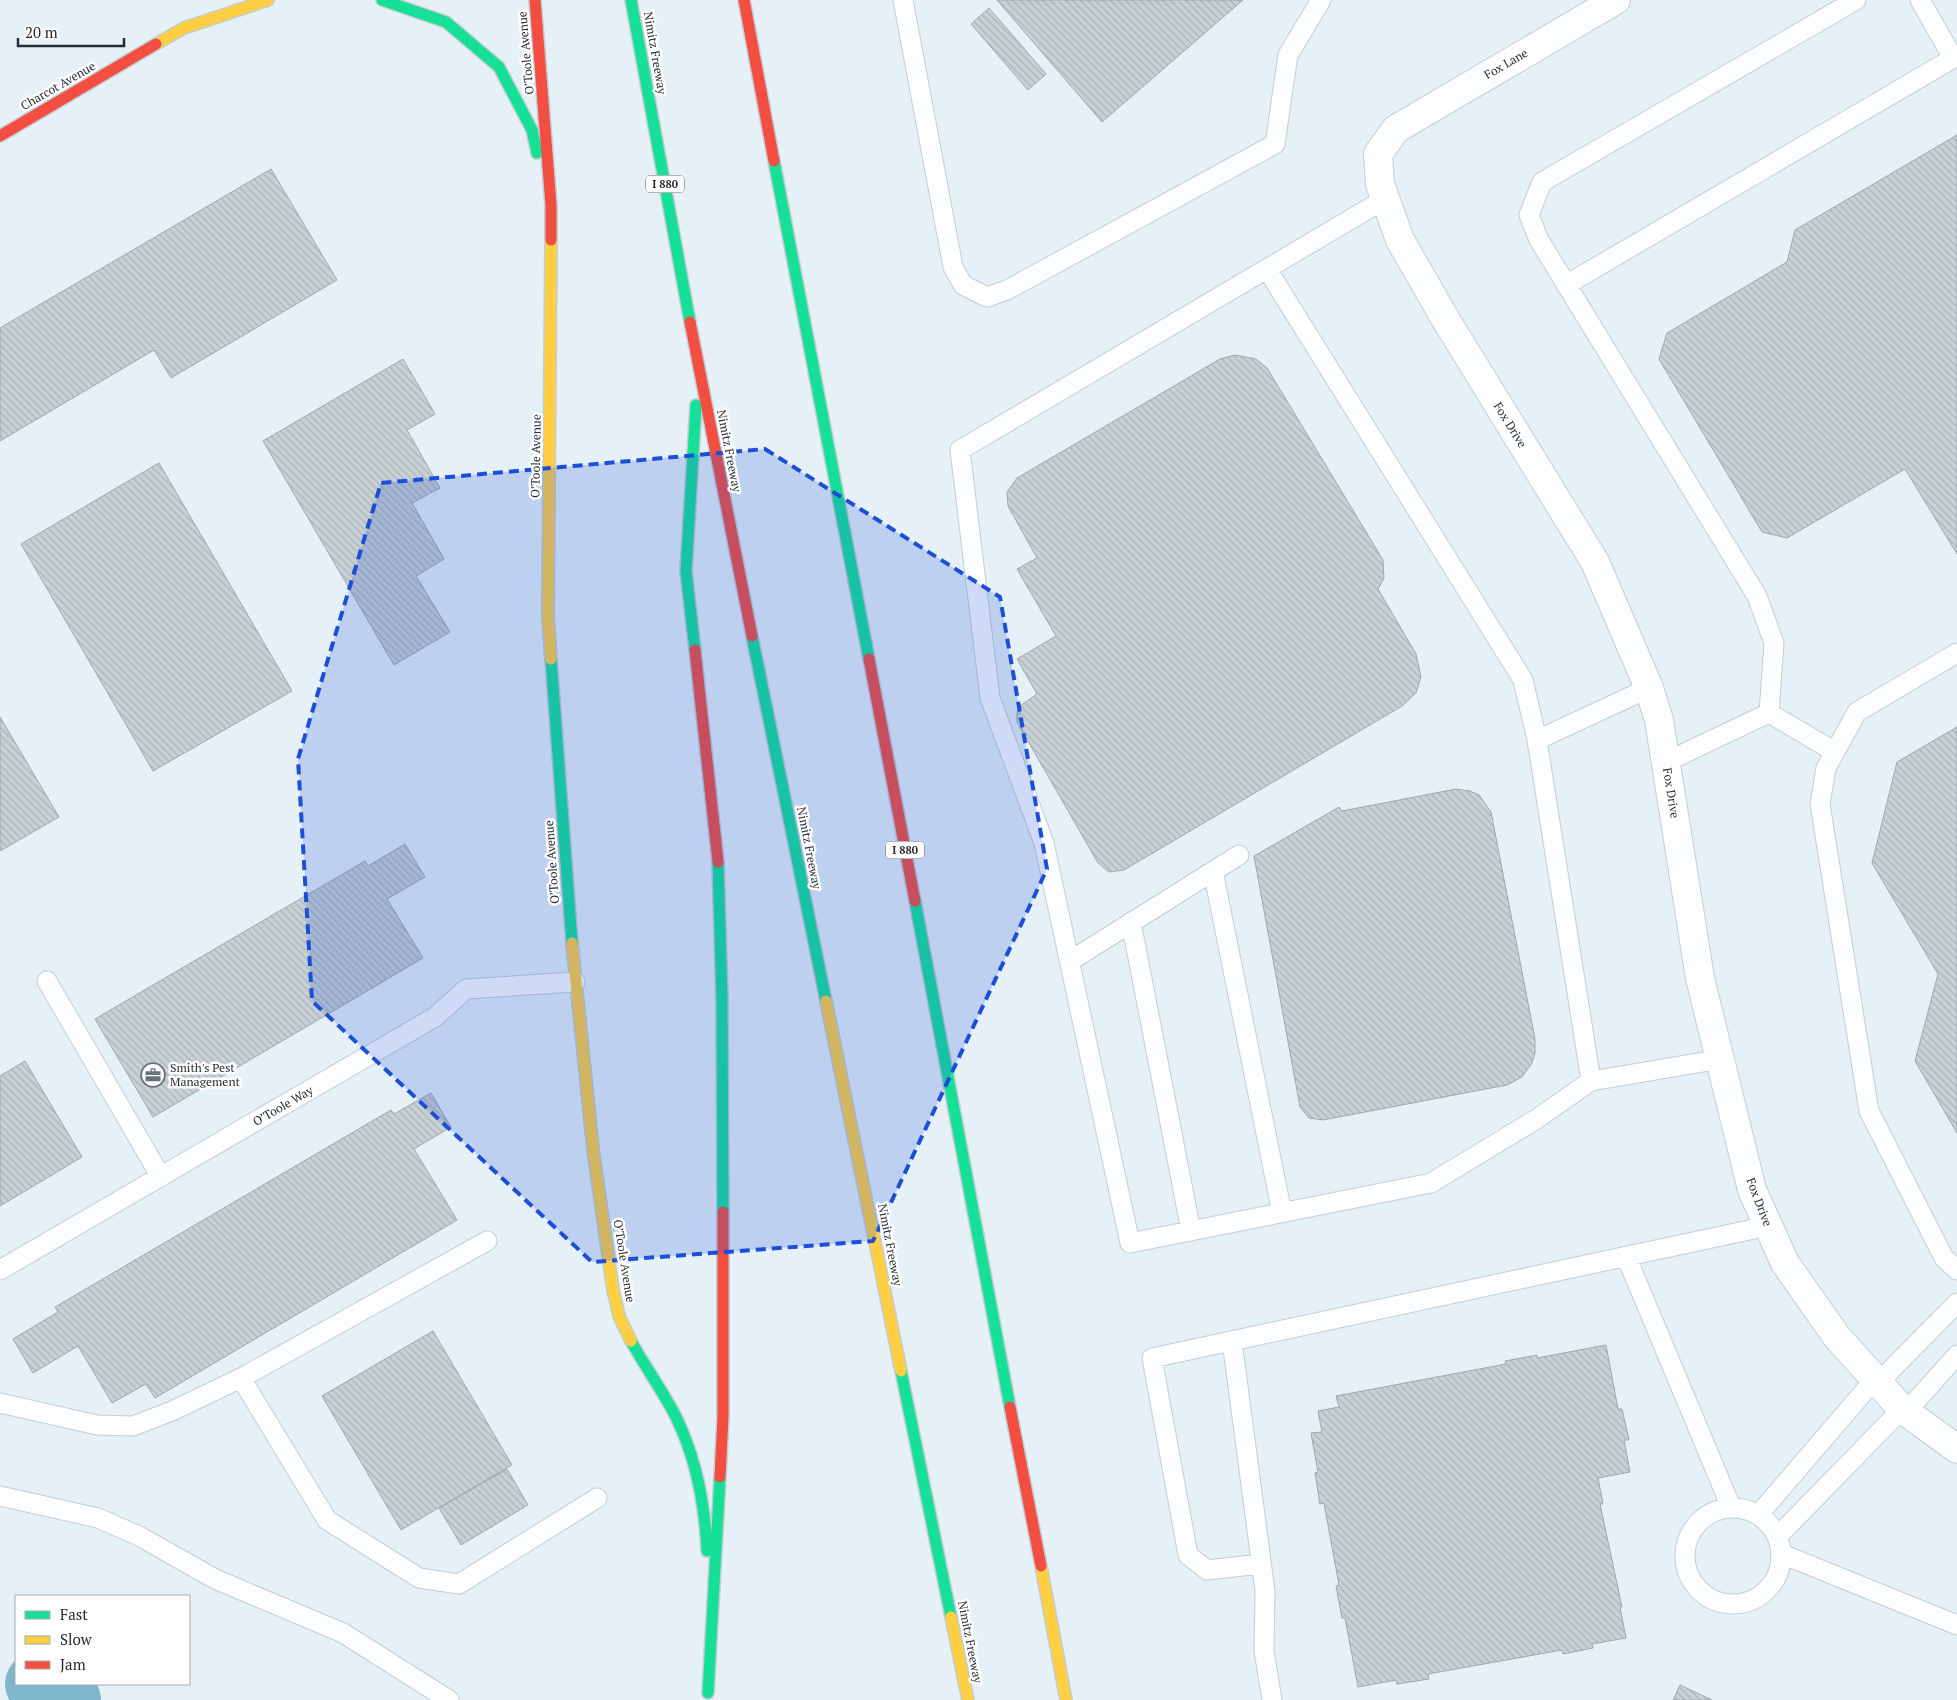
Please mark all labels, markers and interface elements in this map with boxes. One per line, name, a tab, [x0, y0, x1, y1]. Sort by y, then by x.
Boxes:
street label: Nimitz Freeway	[641, 10, 670, 96]
street label: O’Toole Avenue	[514, 11, 537, 95]
scale bar	[18, 15, 124, 47]
text: 20 m	[25, 22, 58, 42]
street label: Fox Lane	[1481, 45, 1530, 82]
street label: Charcot Avenue	[18, 58, 98, 113]
road number: I 880	[646, 175, 684, 192]
street label: Fox Drive	[1491, 399, 1530, 450]
street label: Nimitz Freeway	[714, 408, 745, 494]
street label: O’Toole Avenue	[527, 414, 544, 498]
street label: Fox Drive	[1660, 767, 1683, 819]
street label: Nimitz Freeway	[794, 805, 825, 891]
street label: O’Toole Avenue	[541, 820, 562, 904]
road number: I 880	[886, 842, 924, 858]
place label: Smith's Pest Management	[170, 1060, 241, 1089]
office icon: Smith's Pest Management	[140, 1062, 166, 1088]
street label: O’Toole Way	[250, 1082, 316, 1129]
street label: Fox Drive	[1743, 1175, 1776, 1228]
street label: Nimitz Freeway	[875, 1202, 906, 1288]
street label: O’Toole Avenue	[611, 1218, 638, 1303]
legend	[15, 1595, 190, 1685]
street label: Nimitz Freeway	[955, 1599, 986, 1685]
text: Fast	[60, 1604, 88, 1624]
text: Slow	[60, 1629, 93, 1649]
text: Jam	[60, 1654, 86, 1674]

